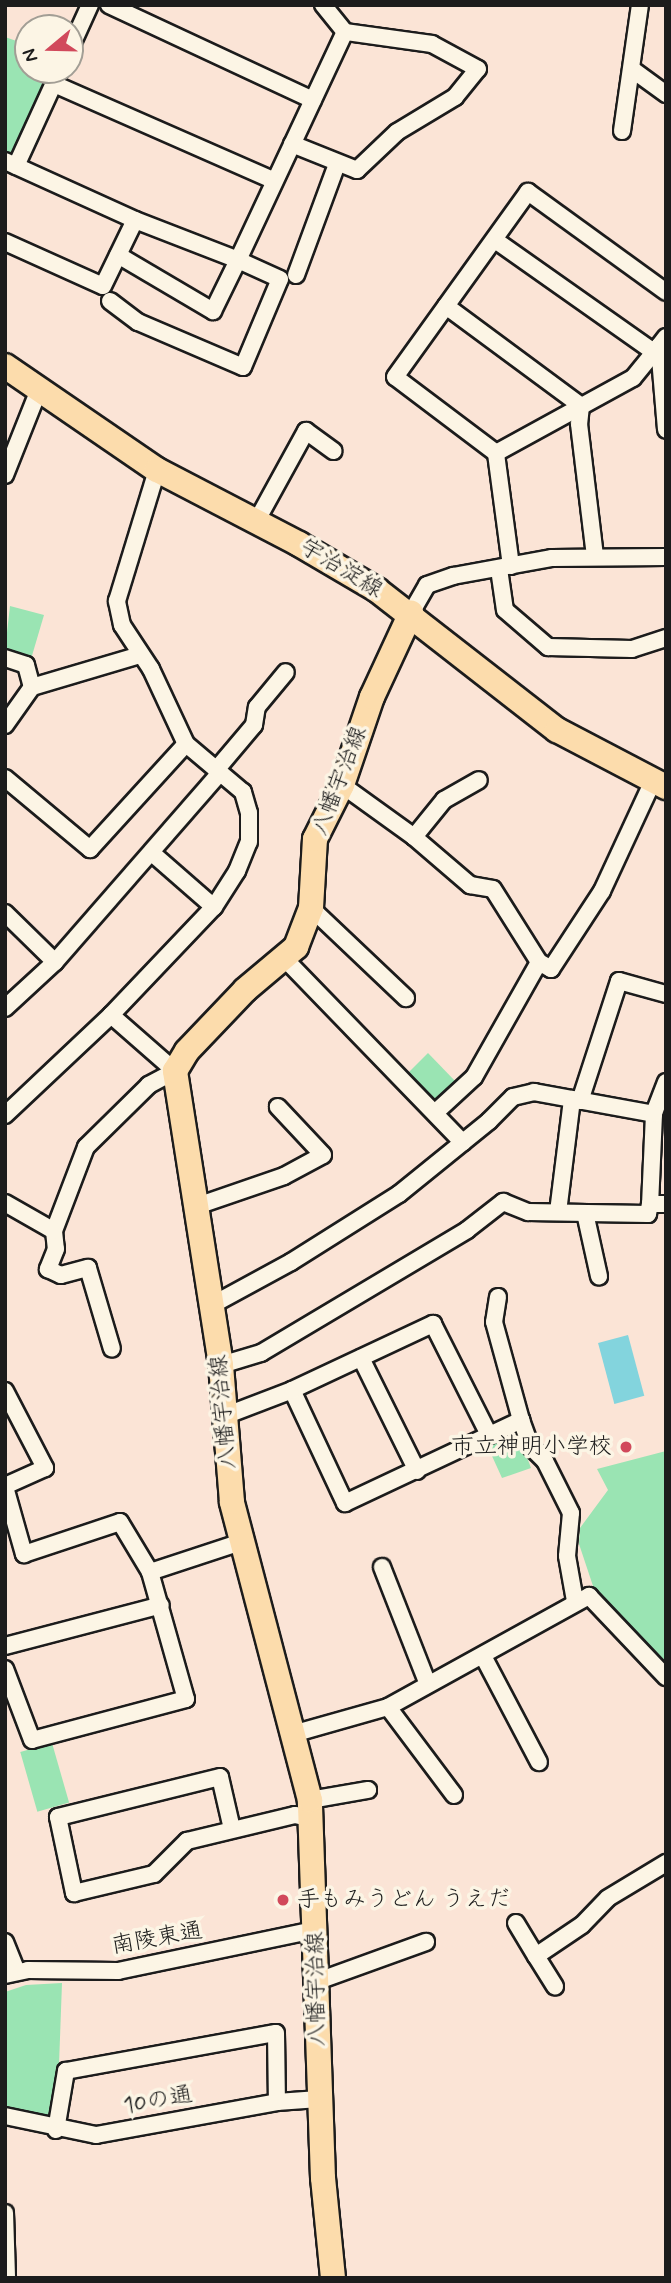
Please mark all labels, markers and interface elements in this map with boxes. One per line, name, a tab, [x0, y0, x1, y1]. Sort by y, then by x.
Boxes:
north arrow	[14, 14, 84, 84]
text: N	[17, 45, 44, 65]
street label: 宇治淀線	[294, 533, 388, 605]
street label: 八幡宇治線	[307, 722, 373, 840]
street label: 八幡宇治線	[205, 1354, 243, 1470]
place label: 市立神明小学校	[451, 1433, 612, 1461]
marker: 市立神明小学校	[618, 1439, 634, 1455]
place label: 手もみうどん うえだ	[297, 1886, 510, 1914]
marker: 手もみうどん うえだ	[275, 1892, 291, 1908]
street label: 南陵東通	[109, 1917, 205, 1961]
street label: 八幡宇治線	[302, 1931, 332, 2047]
street label: 10の通	[121, 2081, 195, 2121]

